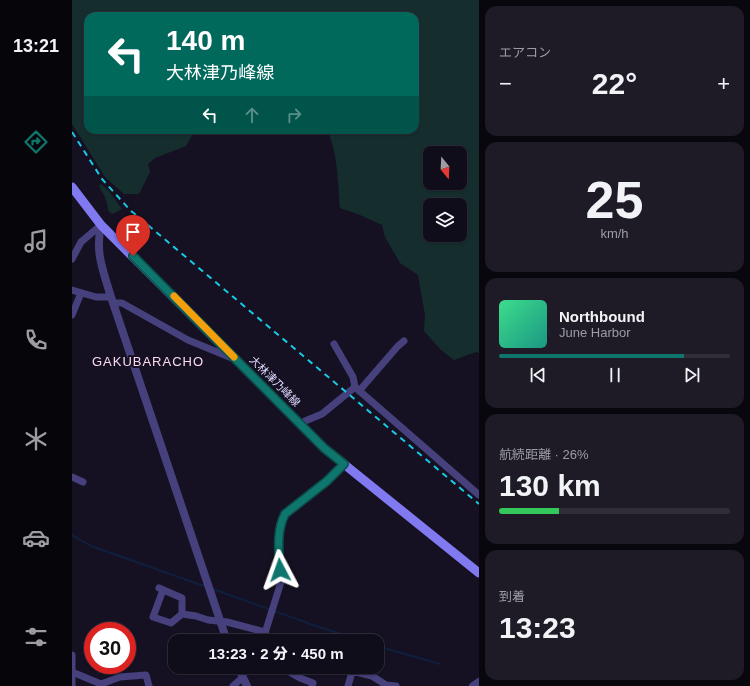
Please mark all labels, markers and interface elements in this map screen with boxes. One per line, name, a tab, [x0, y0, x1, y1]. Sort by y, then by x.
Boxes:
text: 140 m	[166, 25, 245, 56]
icon: left	[100, 28, 152, 80]
text: 13:21	[13, 36, 59, 56]
text: エアコン	[499, 45, 551, 60]
text: 大林津乃峰線	[166, 63, 274, 83]
text: 22°	[592, 67, 637, 100]
text: −	[499, 71, 512, 96]
text: +	[717, 71, 730, 96]
icon: left	[199, 104, 221, 126]
icon: ahead	[241, 104, 263, 126]
icon: right	[283, 104, 305, 126]
icon: directions	[22, 128, 50, 156]
north arrow	[423, 146, 467, 190]
map controls	[423, 146, 467, 242]
text: 25	[586, 171, 643, 229]
button: layers	[423, 198, 467, 242]
pin	[116, 215, 150, 256]
icon: arrive	[122, 221, 144, 243]
text: km/h	[600, 226, 629, 241]
icon: music	[22, 227, 50, 255]
text: Northbound	[559, 308, 645, 325]
text: June Harbor	[559, 325, 631, 340]
icon: phone	[22, 326, 50, 354]
street label: 大林津乃峰線	[247, 353, 303, 409]
district label: GAKUBARACHO	[92, 354, 204, 369]
icon: previous	[527, 364, 549, 386]
icon: pause	[604, 364, 626, 386]
icon: next	[681, 364, 703, 386]
icon: climate	[22, 425, 50, 453]
text: 航続距離 · 26%	[499, 447, 589, 462]
text: 130 km	[499, 469, 601, 502]
icon: car	[22, 524, 50, 552]
position arrow	[259, 549, 301, 591]
text: 到着	[499, 589, 525, 604]
text: 13:23	[499, 611, 576, 644]
speed limit sign: 30	[84, 622, 136, 674]
icon: filters	[22, 623, 50, 651]
text: 13:23 · 2 分 · 450 m	[208, 645, 344, 662]

